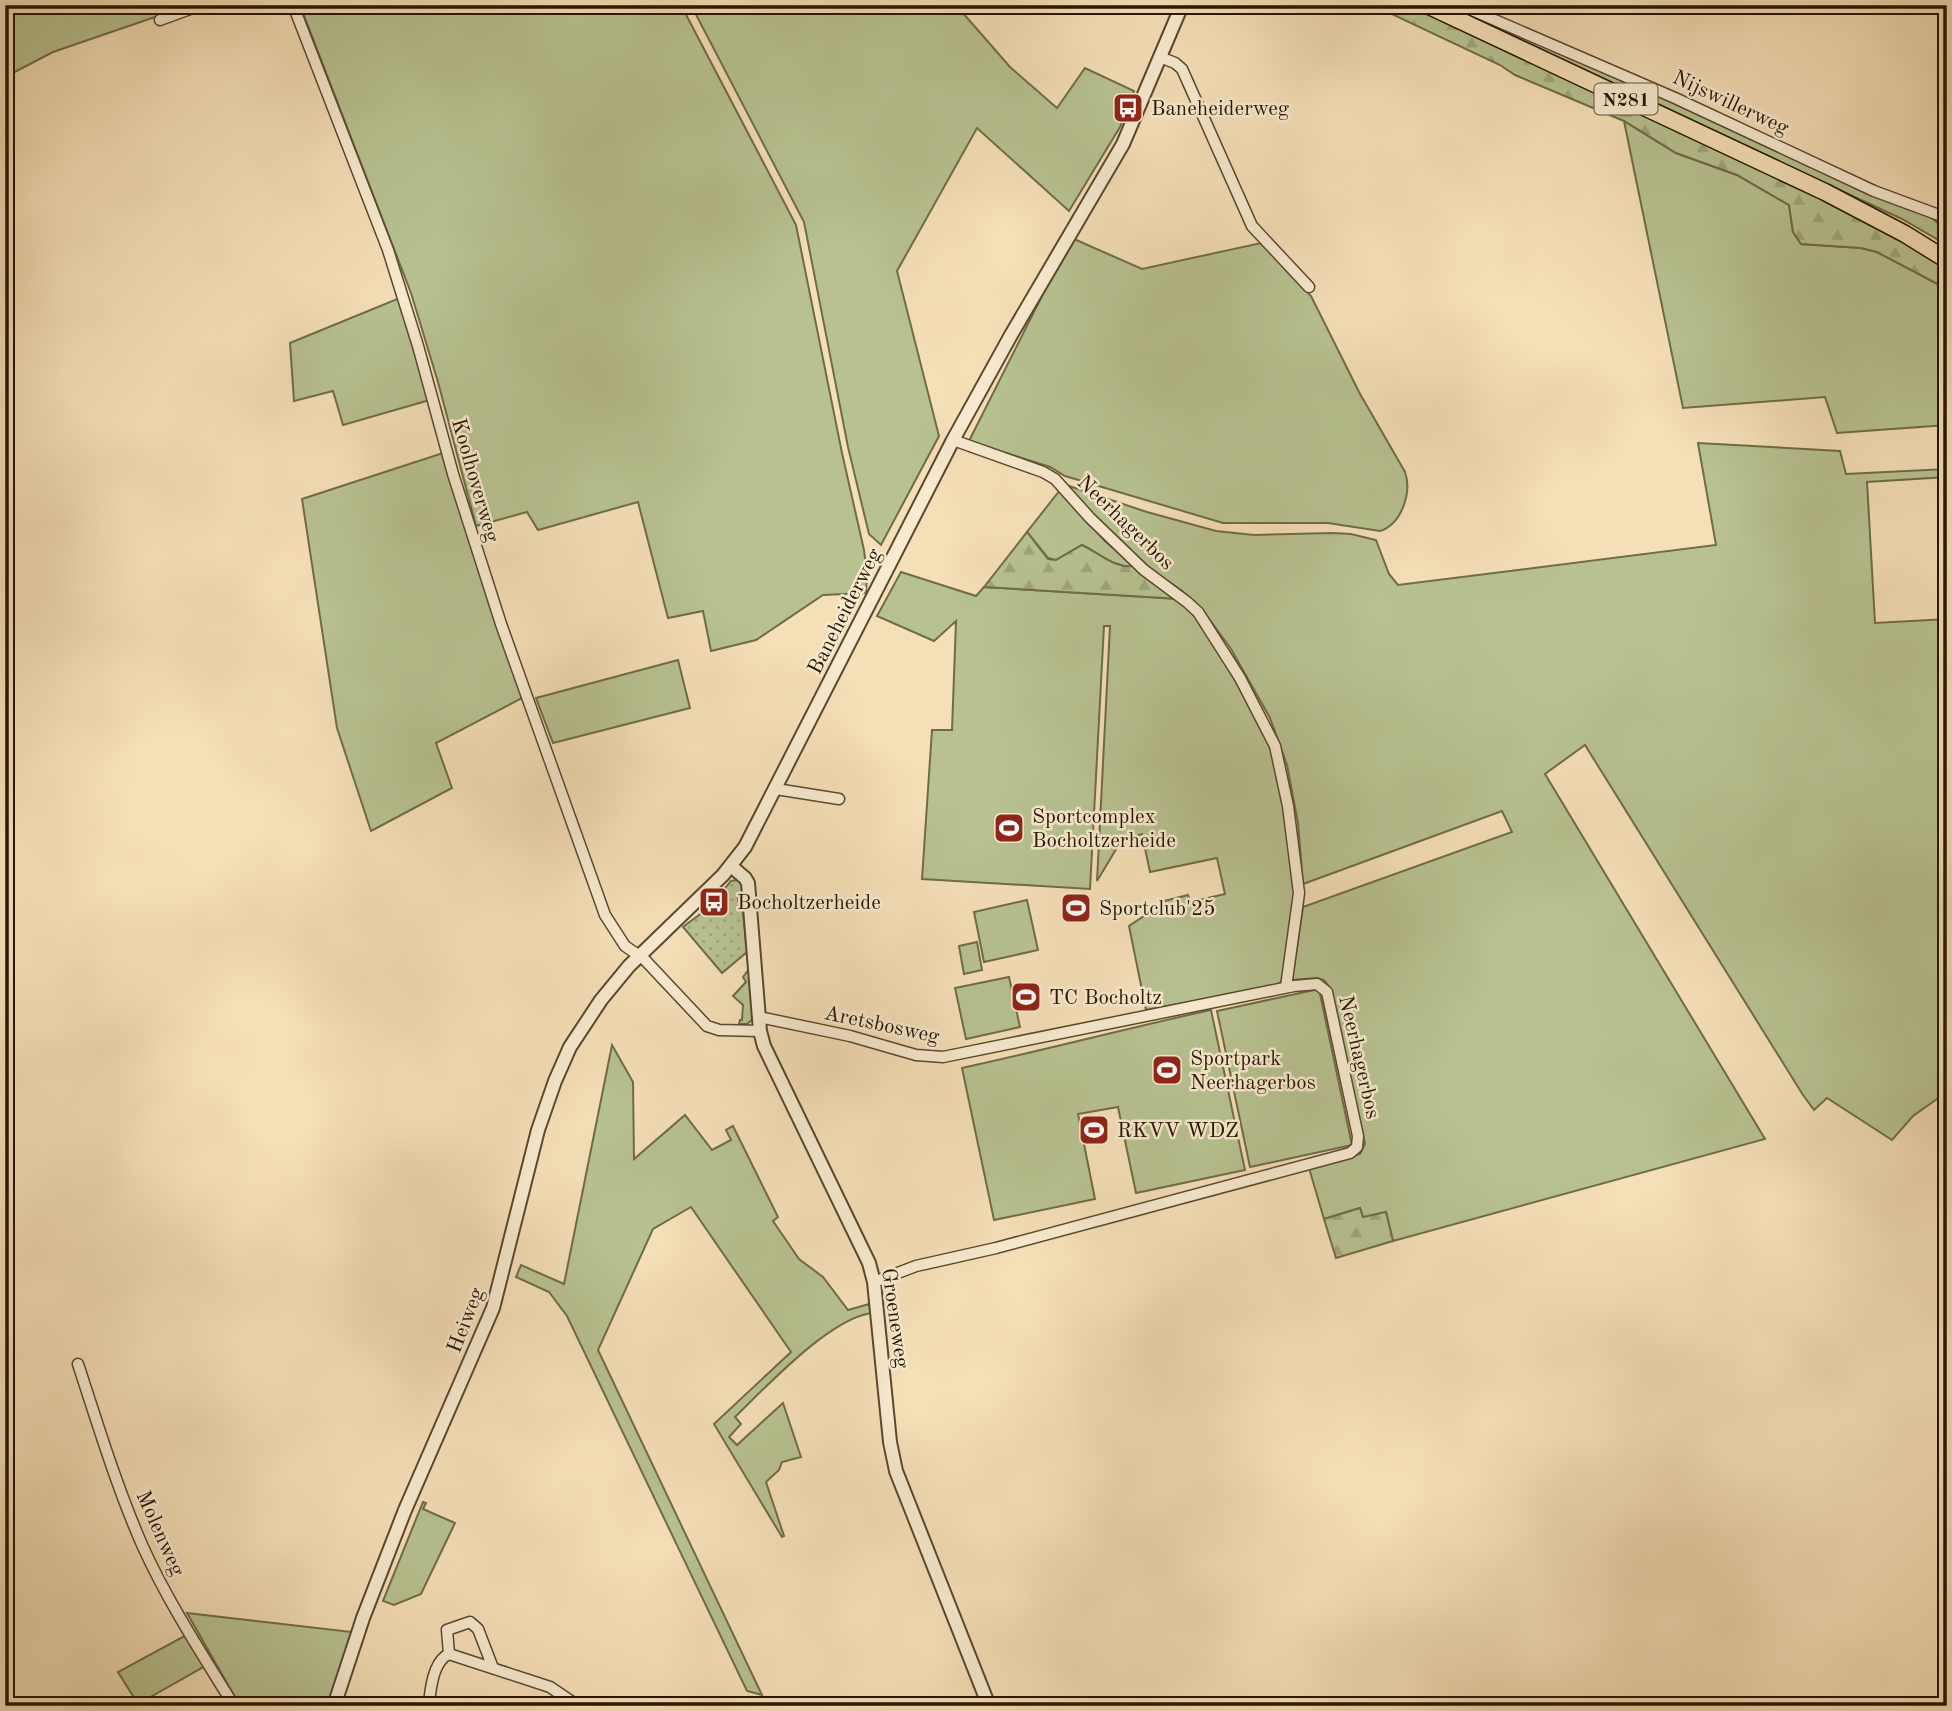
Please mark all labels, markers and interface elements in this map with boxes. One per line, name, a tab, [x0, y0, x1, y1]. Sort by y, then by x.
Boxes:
street label: Nijswillerweg	[1669, 67, 1792, 140]
road number: N281	[1594, 83, 1658, 114]
bus stop icon: Baneheiderweg	[1111, 91, 1145, 125]
place label: Baneheiderweg	[1151, 99, 1290, 120]
street label: Koolhoverweg	[447, 416, 502, 545]
street label: Neerhagerbos	[1072, 472, 1177, 574]
street label: Baneheiderweg	[805, 545, 886, 678]
place label: Sportcomplex Bocholtzerheide	[1032, 807, 1176, 852]
sports icon: Sportcomplex Bocholtzerheide	[992, 811, 1026, 845]
bus stop icon: Bocholtzerheide	[697, 885, 731, 919]
sports icon: Sportclub'25	[1059, 891, 1093, 925]
place label: Bocholtzerheide	[737, 893, 881, 914]
place label: Sportclub'25	[1099, 899, 1215, 920]
sports icon: TC Bocholtz	[1009, 980, 1043, 1014]
place label: TC Bocholtz	[1049, 988, 1162, 1009]
street label: Neerhagerbos	[1334, 994, 1383, 1121]
street label: Aretsbosweg	[822, 1003, 942, 1048]
place label: Sportpark Neerhagerbos	[1190, 1049, 1316, 1094]
sports icon: Sportpark Neerhagerbos	[1150, 1053, 1184, 1087]
sports icon: RKVV WDZ	[1077, 1113, 1111, 1147]
place label: RKVV WDZ	[1117, 1121, 1239, 1142]
street label: Groeneweg	[877, 1267, 912, 1370]
street label: Heiweg	[444, 1284, 489, 1356]
street label: Molenweg	[132, 1488, 188, 1580]

